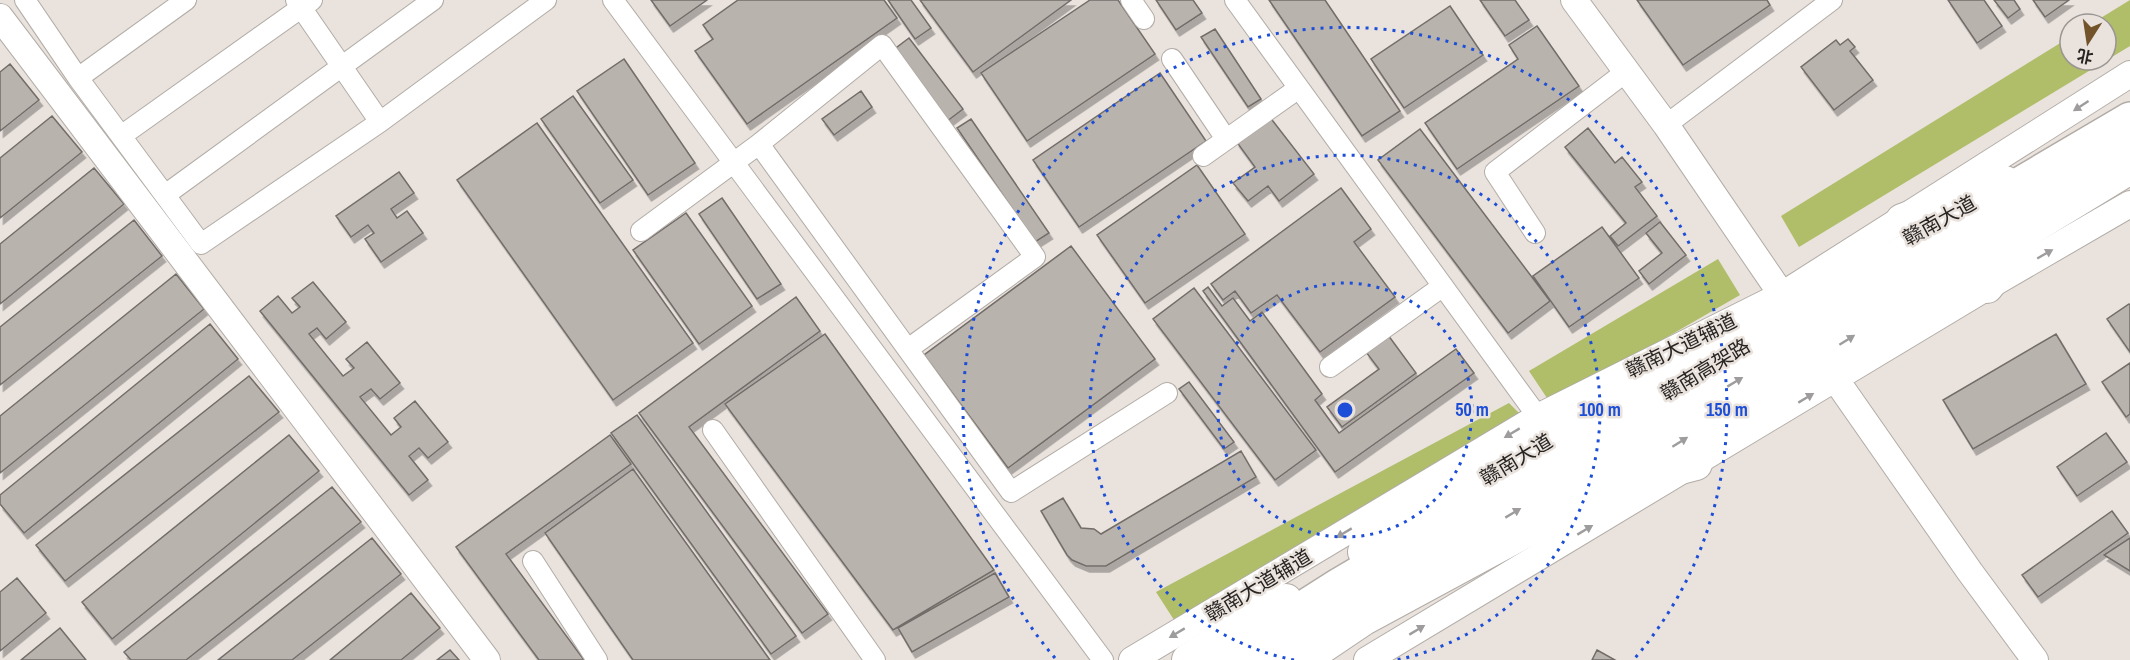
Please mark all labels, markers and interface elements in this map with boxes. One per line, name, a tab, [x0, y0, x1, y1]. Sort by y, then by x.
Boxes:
north arrow	[2058, 12, 2118, 72]
text: 北	[2075, 44, 2095, 69]
one-way arrow	[2073, 100, 2089, 111]
street label: 赣南大道	[1897, 189, 1981, 251]
one-way arrow	[2037, 248, 2053, 259]
street label: 赣南大道辅道	[1621, 307, 1741, 383]
street label: 赣南高架路	[1655, 332, 1755, 406]
one-way arrow	[1839, 335, 1855, 346]
one-way arrow	[1727, 377, 1744, 387]
one-way arrow	[1798, 392, 1814, 403]
text: 50 m	[1455, 397, 1489, 422]
text: 100 m	[1579, 397, 1621, 422]
text: 150 m	[1706, 397, 1748, 422]
centre of rings	[1335, 400, 1355, 420]
street label: 赣南大道	[1475, 427, 1557, 491]
one-way arrow	[1504, 427, 1520, 438]
one-way arrow	[1672, 437, 1688, 448]
one-way arrow	[1505, 508, 1521, 519]
one-way arrow	[1577, 525, 1594, 535]
one-way arrow	[1336, 527, 1352, 538]
street label: 赣南大道辅道	[1200, 543, 1316, 627]
one-way arrow	[1409, 625, 1426, 635]
one-way arrow	[1168, 628, 1185, 638]

